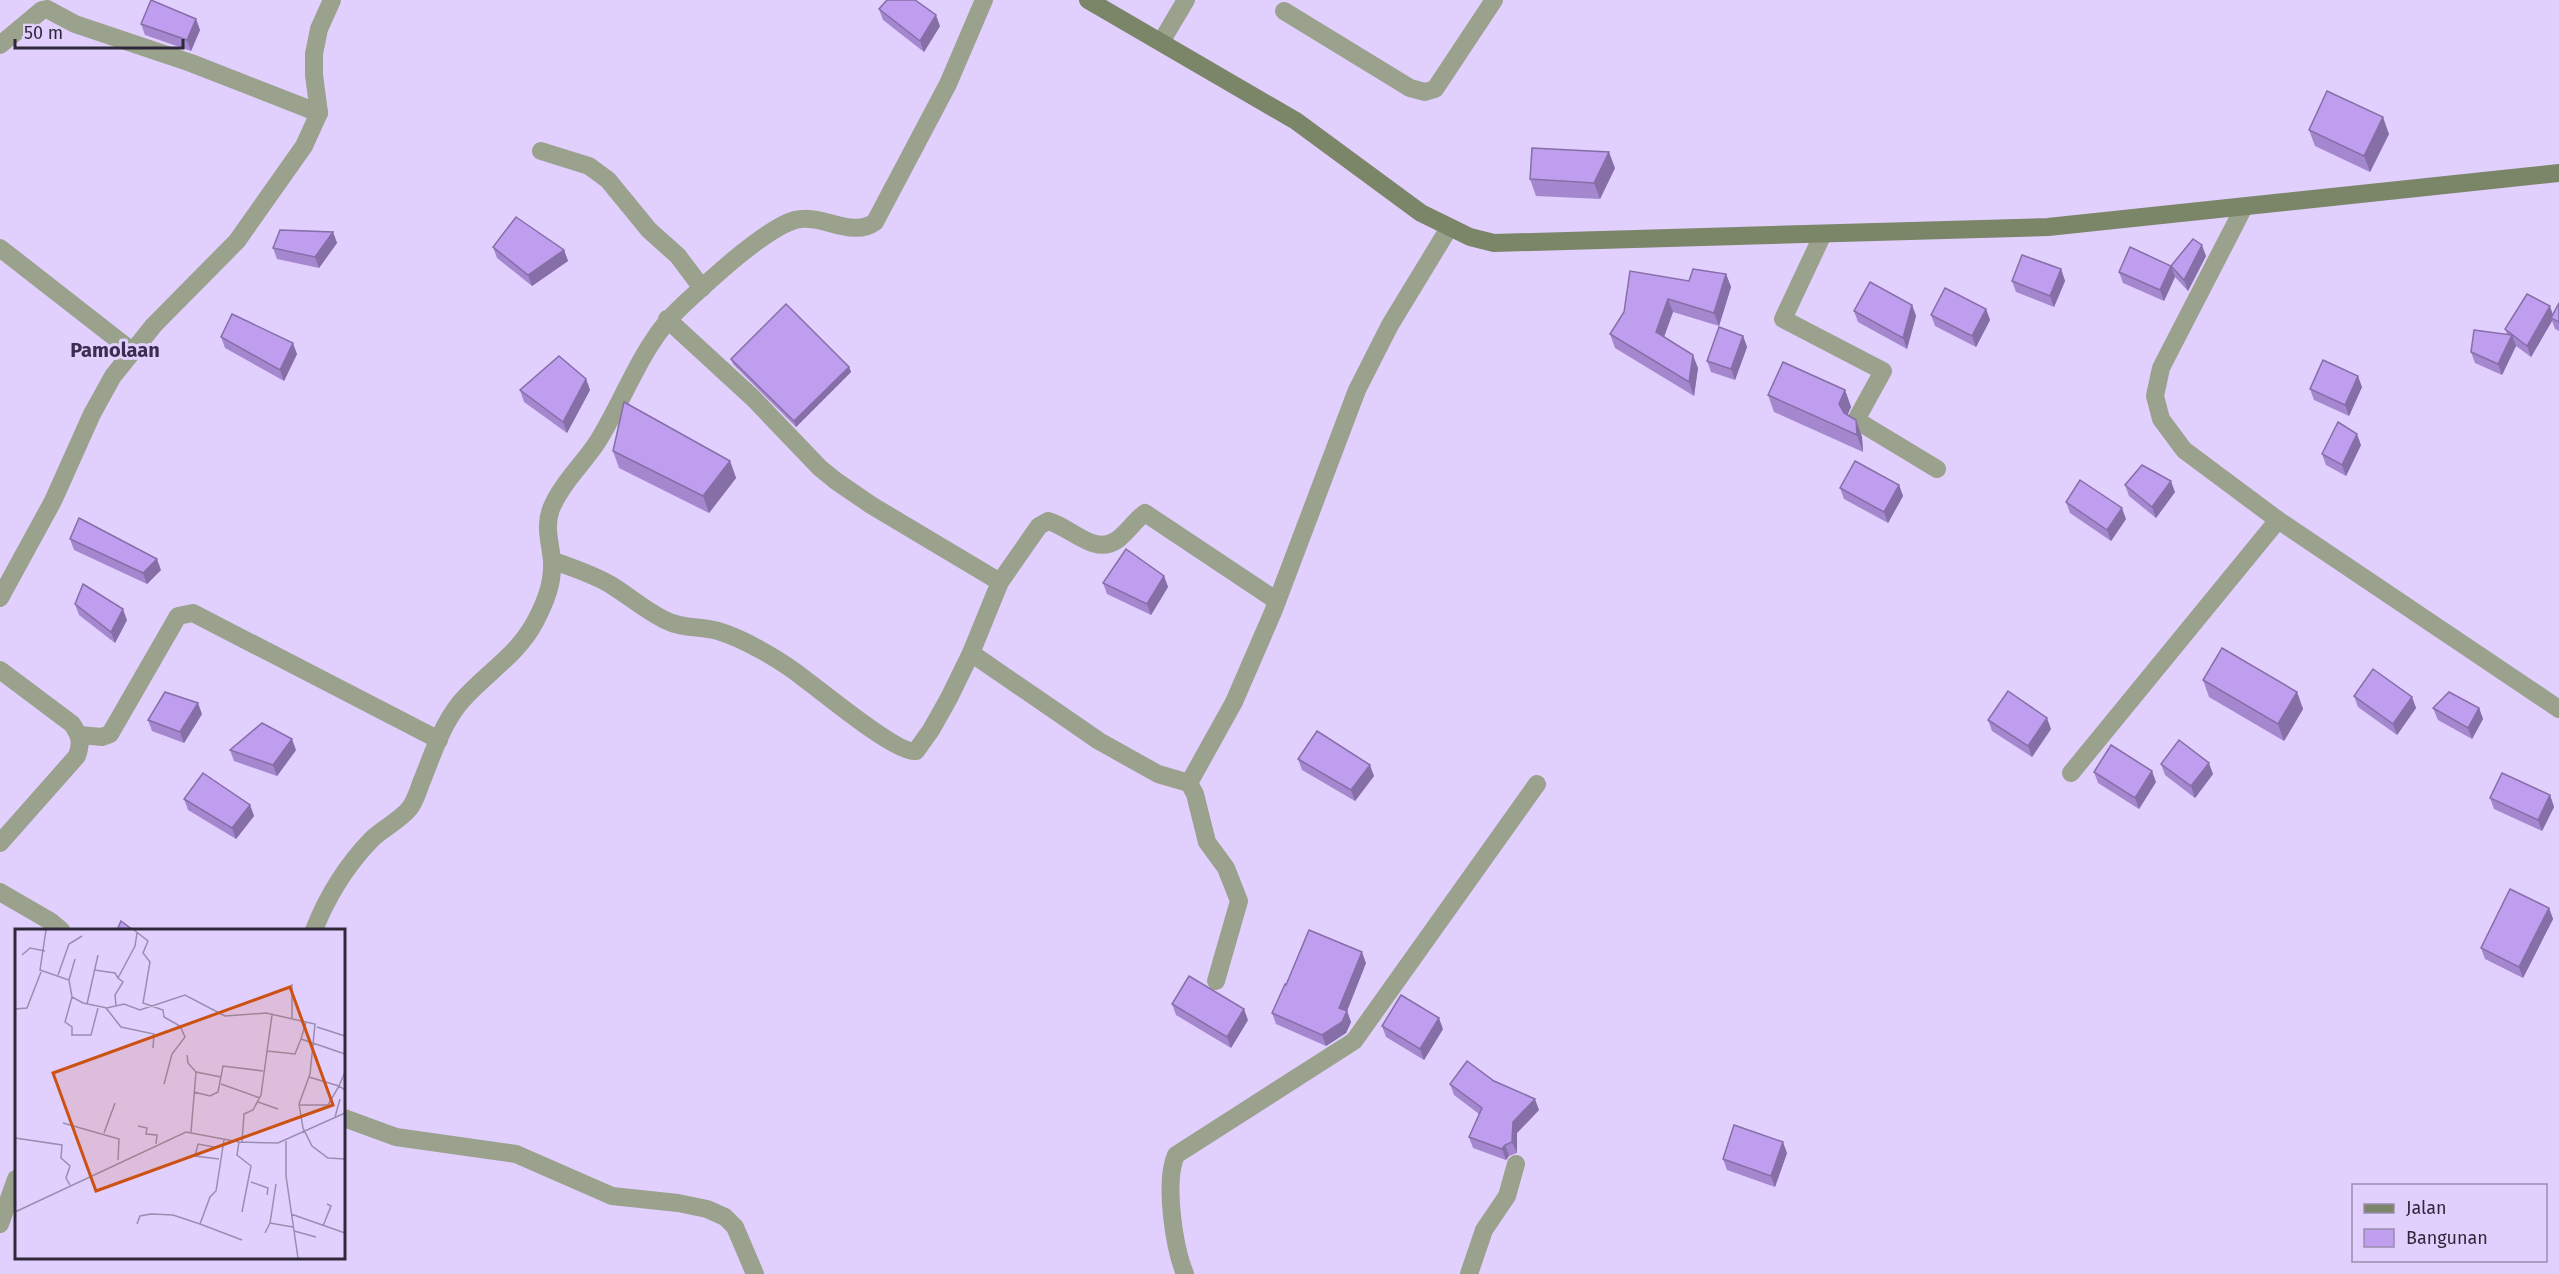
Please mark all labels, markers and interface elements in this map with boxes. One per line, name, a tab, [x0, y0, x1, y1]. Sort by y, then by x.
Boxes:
scale bar	[15, 12, 183, 50]
text: 50 m	[24, 22, 63, 44]
district label: Pamolaan	[70, 338, 160, 362]
inset map	[15, 929, 345, 1259]
legend	[2352, 1184, 2547, 1262]
text: Jalan	[2406, 1197, 2447, 1219]
text: Bangunan	[2406, 1227, 2488, 1249]

